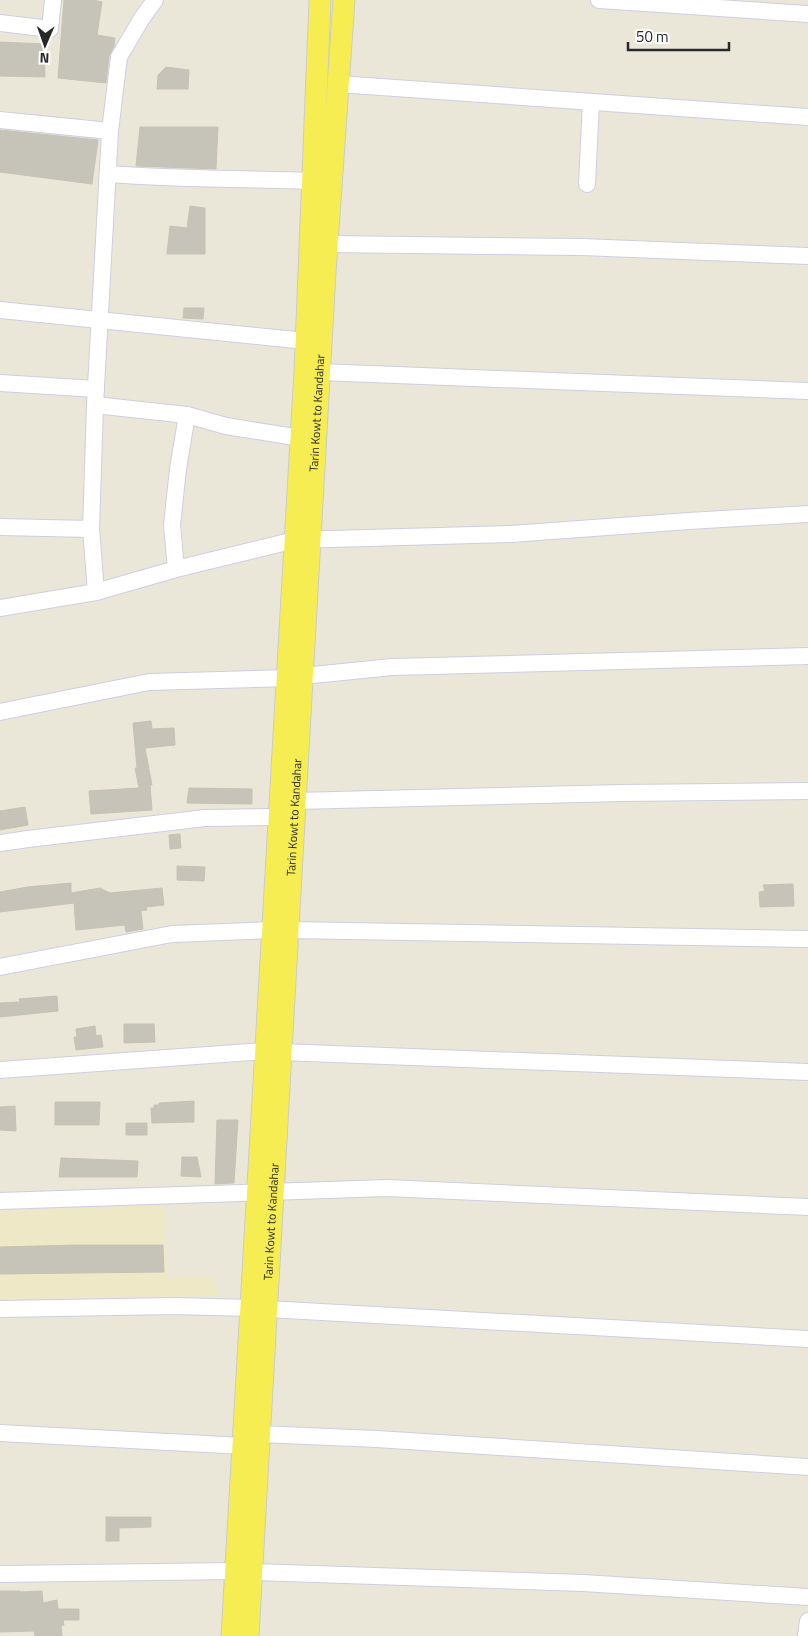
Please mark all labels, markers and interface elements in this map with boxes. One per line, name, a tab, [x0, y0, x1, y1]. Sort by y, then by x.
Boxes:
north arrow	[20, 20, 70, 70]
scale bar	[628, 20, 729, 52]
text: 50 m	[636, 25, 669, 48]
text: N	[39, 48, 50, 69]
street label: Tarin Kowt to Kandahar	[304, 354, 329, 472]
street label: Tarin Kowt to Kandahar	[281, 758, 307, 877]
street label: Tarin Kowt to Kandahar	[258, 1162, 284, 1281]

